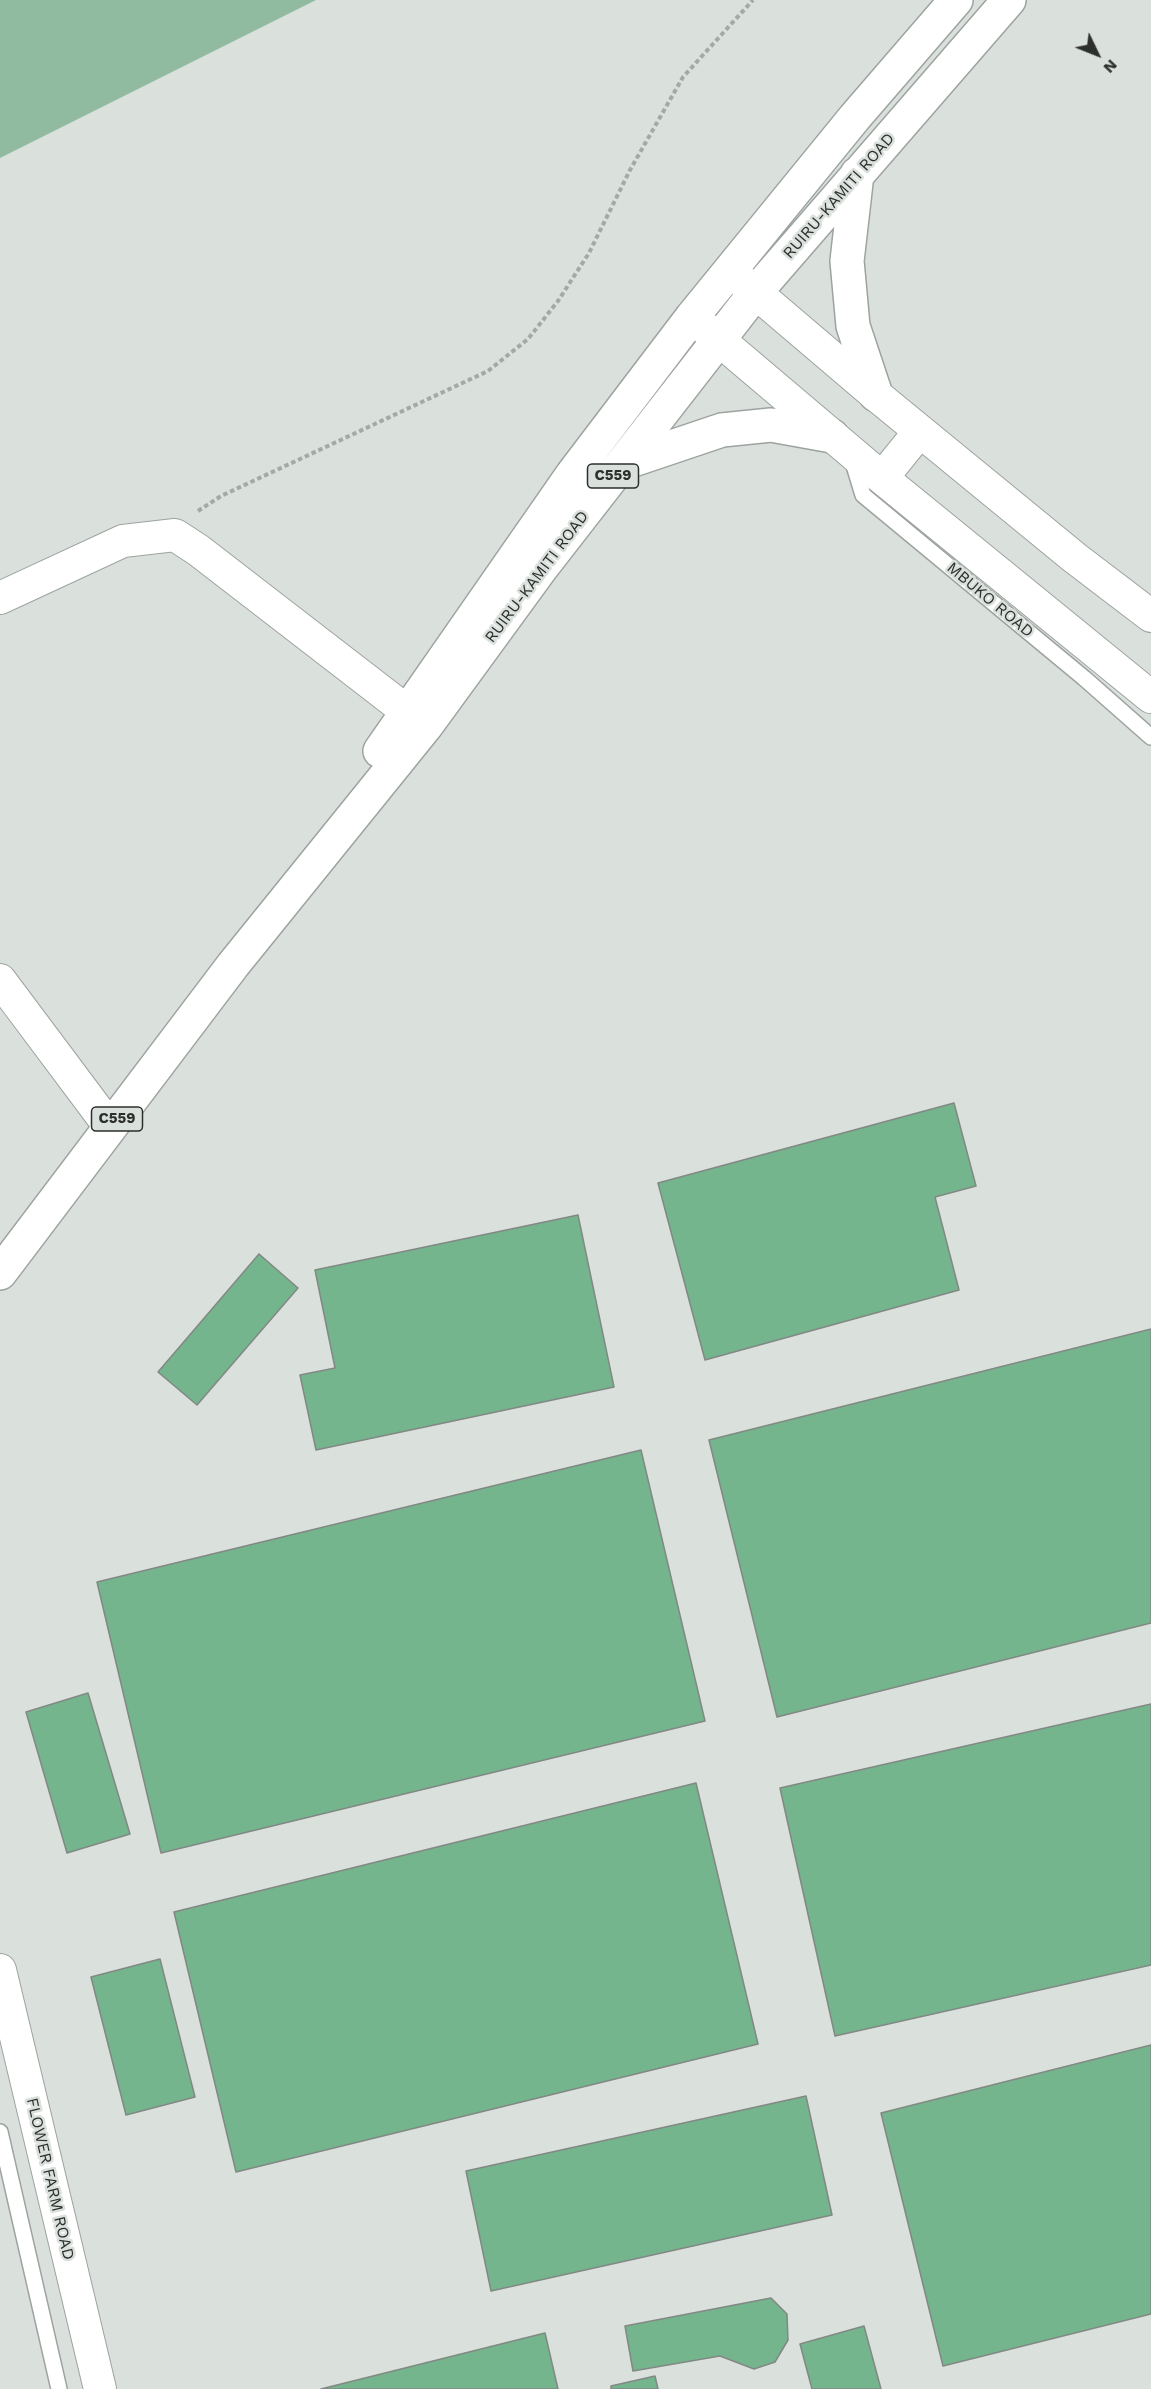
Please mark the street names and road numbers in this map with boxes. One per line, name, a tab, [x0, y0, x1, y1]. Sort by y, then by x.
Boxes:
street label: RUIRU-KAMITI ROAD	[779, 129, 899, 263]
road number: C559	[588, 464, 638, 488]
street label: RUIRU-KAMITI ROAD	[481, 507, 593, 647]
street label: MBUKO ROAD	[943, 558, 1037, 642]
road number: C559	[92, 1107, 142, 1131]
street label: FLOWER FARM ROAD	[22, 2096, 78, 2262]

